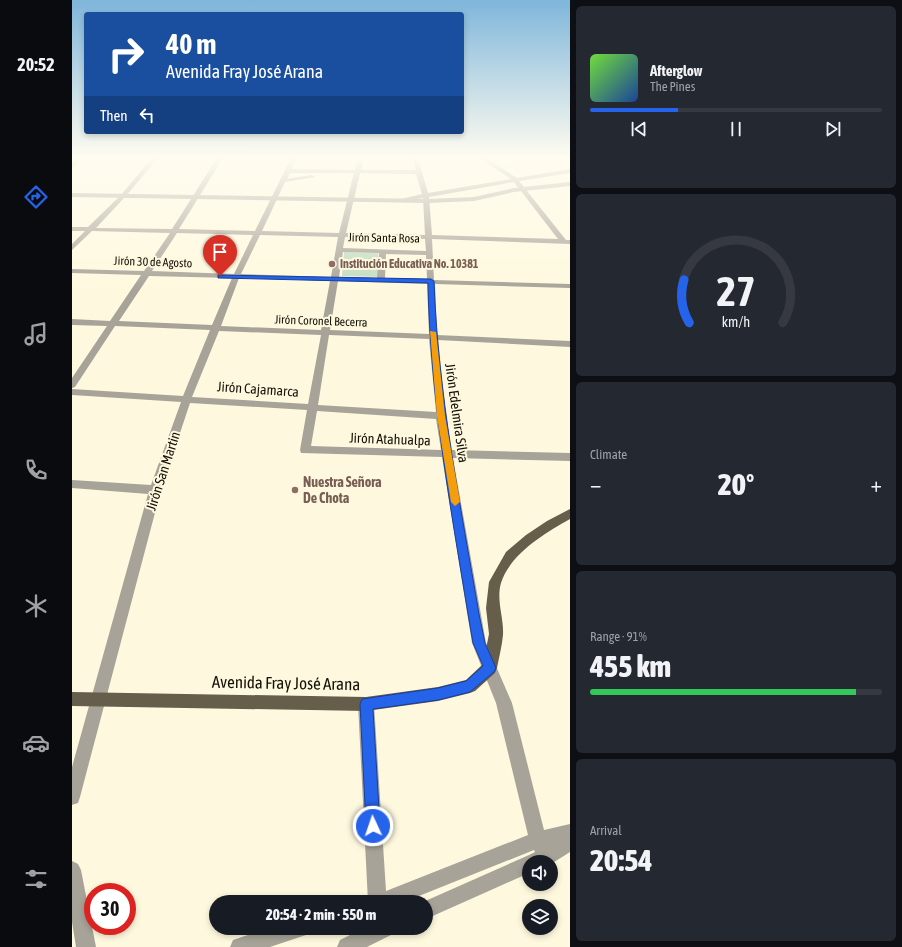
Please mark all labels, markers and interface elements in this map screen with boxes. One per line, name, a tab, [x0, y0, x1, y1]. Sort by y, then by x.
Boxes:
icon: right	[100, 28, 152, 80]
text: 40 m	[166, 28, 216, 60]
text: 20:52	[17, 54, 55, 75]
text: Avenida Fray José Arana	[166, 61, 323, 82]
text: Afterglow	[650, 62, 703, 79]
text: The Pines	[650, 79, 695, 94]
icon: left	[136, 104, 158, 126]
text: Then	[100, 107, 128, 124]
icon: previous	[628, 118, 650, 140]
icon: pause	[725, 118, 747, 140]
icon: next	[822, 118, 844, 140]
icon: directions	[22, 183, 50, 211]
street label: Jirón Santa Rosa	[348, 230, 420, 246]
pin	[203, 235, 237, 276]
icon: arrive	[209, 241, 231, 263]
street label: Jirón 30 de Agosto	[113, 254, 193, 270]
place label: Institución Educativa No. 10381	[340, 257, 479, 271]
marker: Institución Educativa No. 10381	[327, 259, 337, 269]
text: 27	[716, 267, 756, 315]
street label: Jirón Coronel Becerra	[274, 312, 368, 330]
text: km/h	[722, 314, 750, 330]
icon: music	[22, 320, 50, 348]
street label: Jirón Edelmira Silva	[442, 362, 472, 464]
street label: Jirón Cajamarca	[217, 378, 299, 400]
street label: Jirón San Martin	[143, 429, 183, 513]
street label: Jirón Atahualpa	[349, 430, 431, 448]
text: Climate	[590, 447, 627, 462]
icon: phone	[22, 456, 50, 484]
text: 20°	[718, 467, 754, 501]
text: −	[590, 471, 601, 497]
text: +	[871, 471, 882, 497]
place label: Nuestra Señora De Chota	[303, 474, 382, 506]
marker: Nuestra Señora De Chota	[290, 485, 300, 495]
icon: climate	[22, 592, 50, 620]
text: Range · 91%	[590, 629, 647, 644]
text: 455 km	[590, 649, 671, 683]
street label: Avenida Fray José Arana	[212, 672, 360, 694]
icon: car	[22, 729, 50, 757]
position arrow	[352, 805, 394, 847]
text: Arrival	[590, 823, 622, 838]
text: 20:54	[590, 843, 652, 877]
map controls	[522, 855, 558, 935]
button: sound	[522, 855, 558, 891]
icon: filters	[22, 865, 50, 893]
speed limit sign: 30	[84, 883, 136, 935]
button: layers	[522, 899, 558, 935]
text: 20:54 · 2 min · 550 m	[266, 906, 376, 923]

